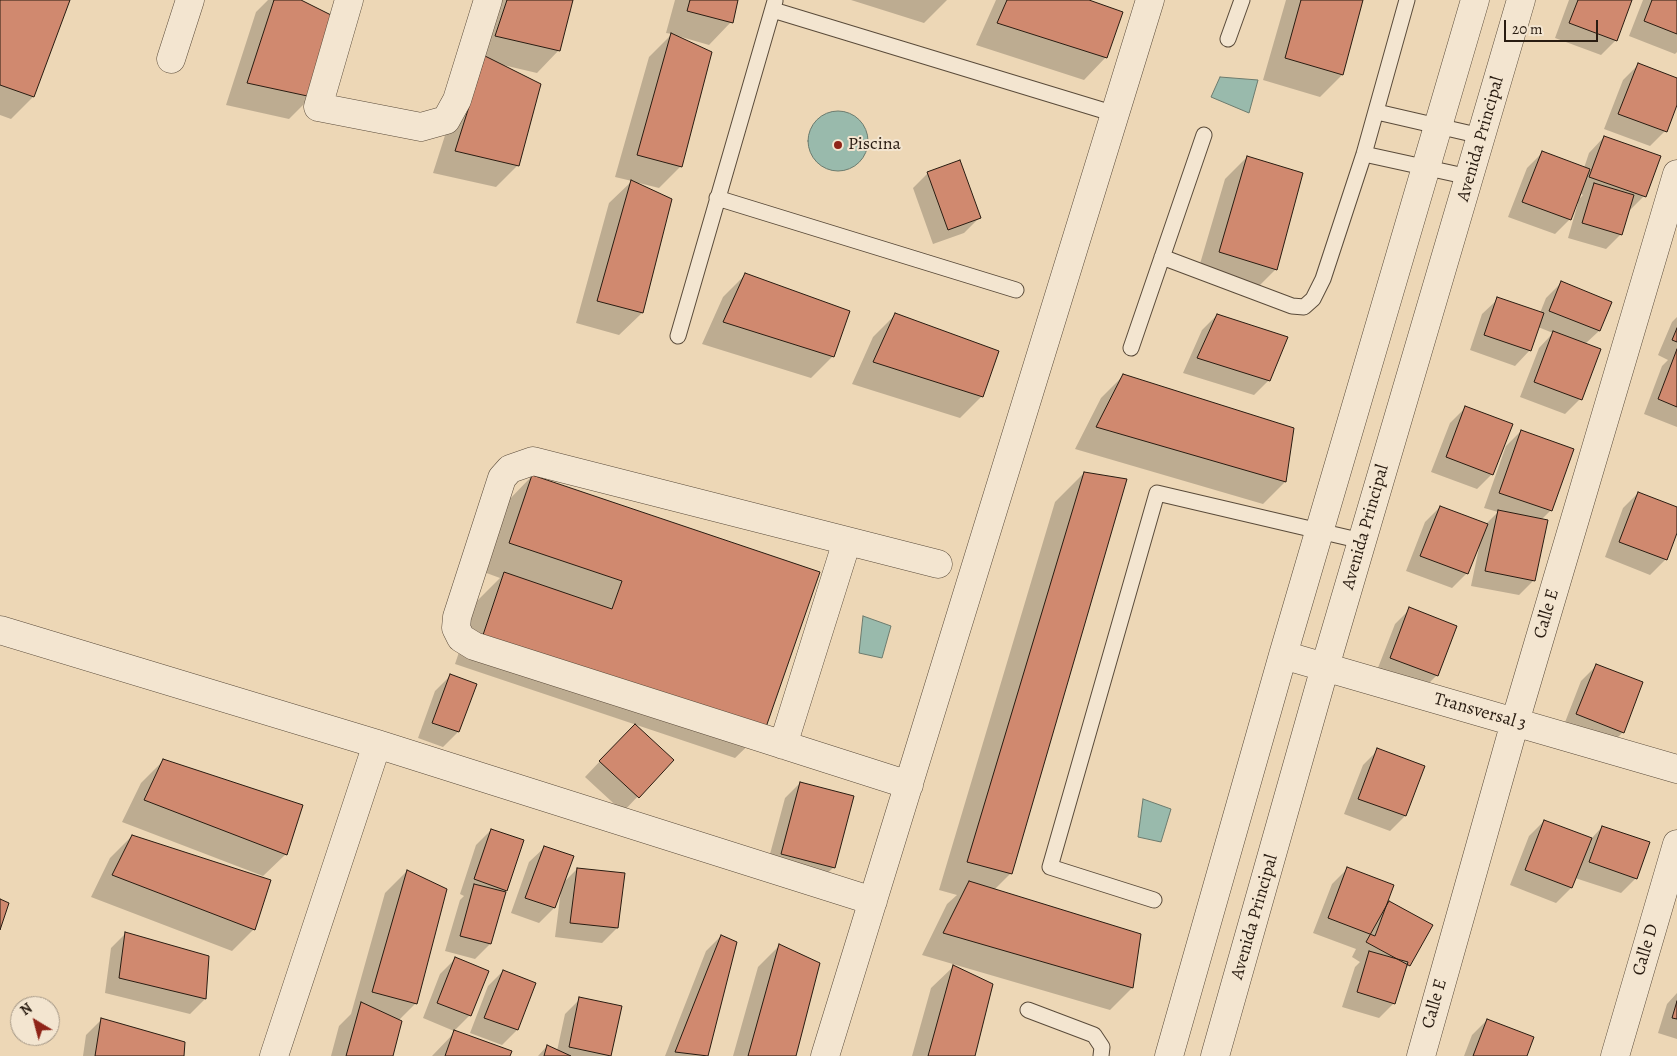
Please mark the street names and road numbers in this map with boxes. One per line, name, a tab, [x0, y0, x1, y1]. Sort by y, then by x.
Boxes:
street label: Avenida Principal	[1453, 74, 1509, 204]
street label: Avenida Principal	[1338, 462, 1394, 592]
street label: Calle E	[1530, 587, 1564, 641]
street label: Transversal 3	[1431, 688, 1529, 736]
street label: Avenida Principal	[1227, 852, 1283, 982]
street label: Calle D	[1628, 922, 1664, 978]
street label: Calle E	[1418, 977, 1452, 1031]

